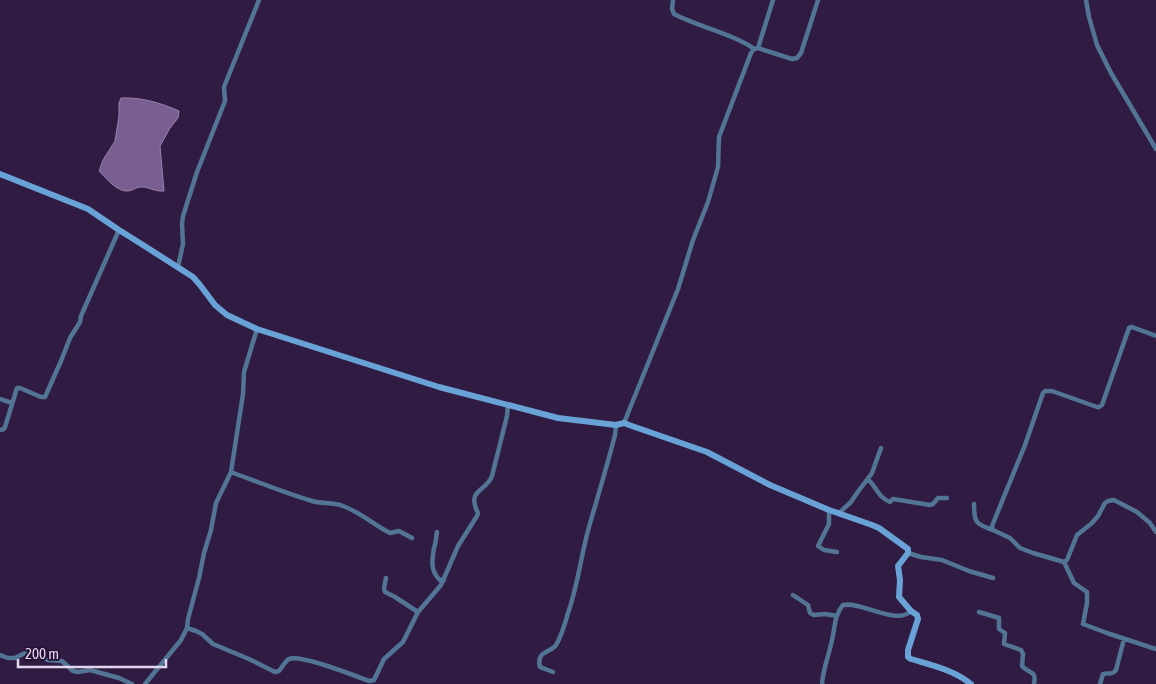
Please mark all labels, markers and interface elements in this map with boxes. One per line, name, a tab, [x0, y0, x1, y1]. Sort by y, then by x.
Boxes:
scale bar	[18, 636, 165, 668]
text: 200 m	[25, 645, 59, 662]

